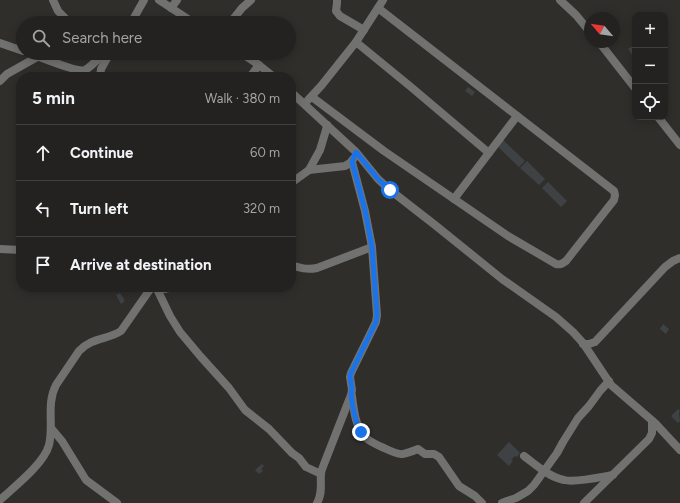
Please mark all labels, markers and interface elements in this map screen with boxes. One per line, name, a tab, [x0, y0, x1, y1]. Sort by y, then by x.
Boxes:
north arrow	[584, 12, 620, 48]
map controls	[632, 12, 668, 120]
button: +	[632, 12, 668, 48]
search box	[16, 16, 296, 60]
icon: search	[30, 27, 52, 49]
text: Search here	[62, 29, 142, 47]
button: −	[632, 48, 668, 84]
button: locate	[632, 84, 668, 120]
text: 5 min	[32, 88, 75, 108]
text: Walk · 380 m	[205, 91, 280, 106]
icon: ahead	[32, 142, 54, 164]
text: Continue	[70, 144, 133, 162]
text: 60 m	[250, 145, 280, 160]
route start	[381, 181, 399, 199]
icon: left	[32, 198, 54, 220]
text: Turn left	[70, 200, 128, 218]
text: 320 m	[243, 201, 280, 216]
icon: arrive	[32, 254, 54, 276]
text: Arrive at destination	[70, 256, 211, 274]
route end	[352, 423, 370, 441]

